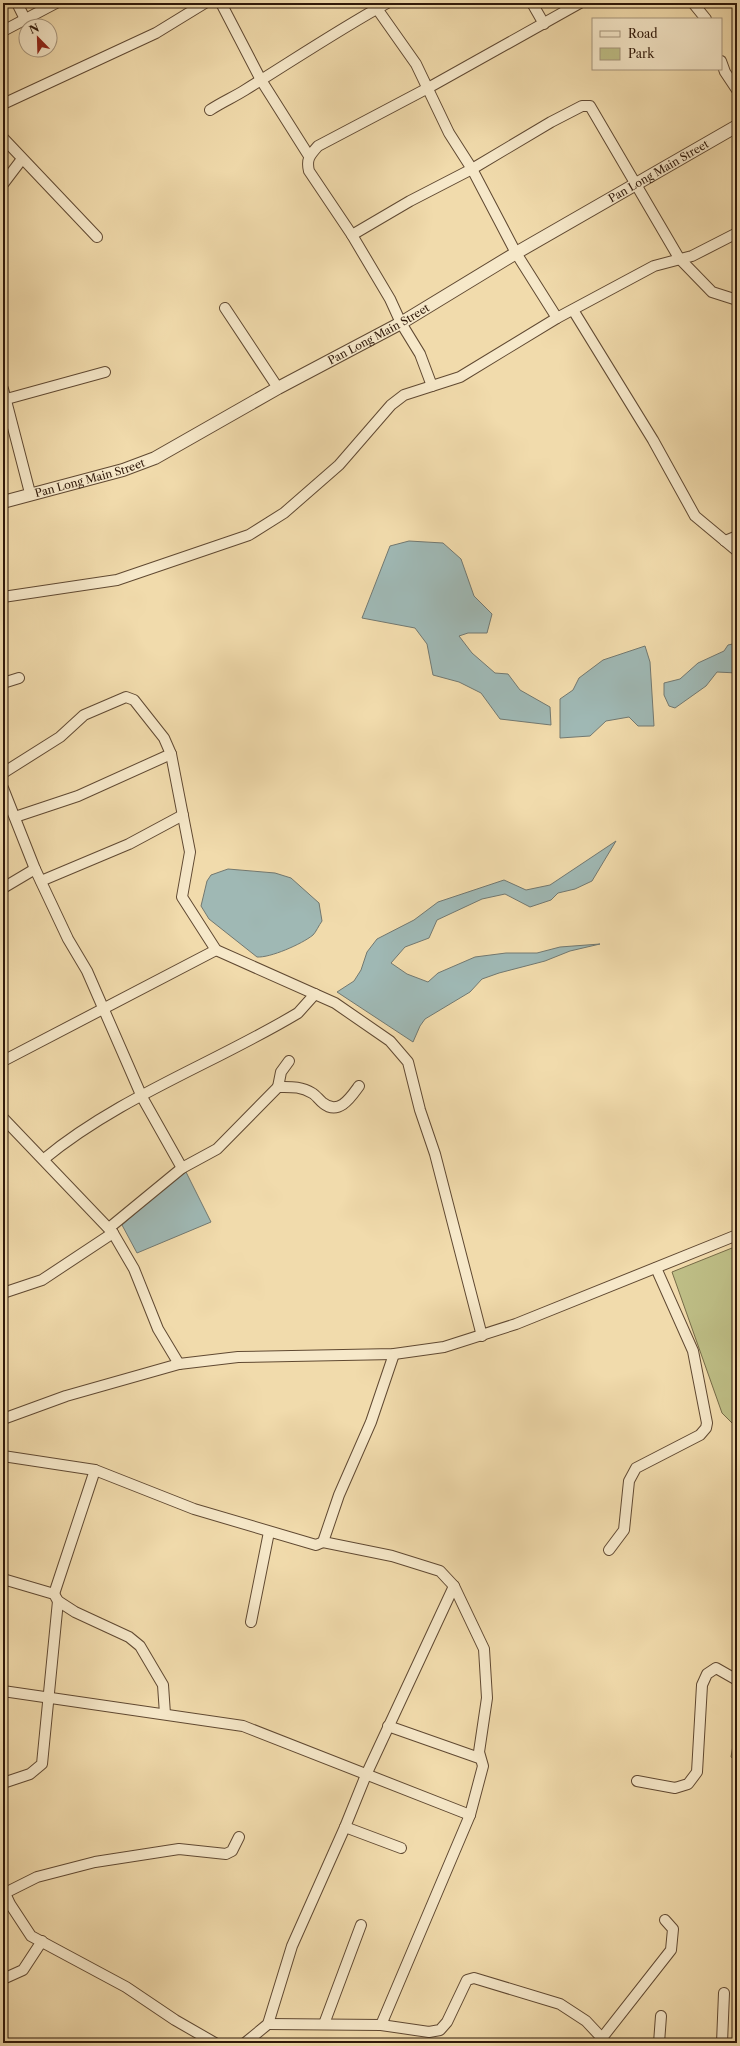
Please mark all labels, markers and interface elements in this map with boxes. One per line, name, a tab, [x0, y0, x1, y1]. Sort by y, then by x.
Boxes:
north arrow	[18, 18, 58, 58]
legend	[592, 18, 722, 70]
text: N	[27, 20, 42, 37]
text: Road	[628, 26, 658, 41]
text: Park	[628, 46, 655, 61]
street label: Pan Long Main Street	[606, 137, 711, 205]
street label: Pan Long Main Street	[325, 300, 432, 367]
street label: Pan Long Main Street	[33, 455, 147, 500]

